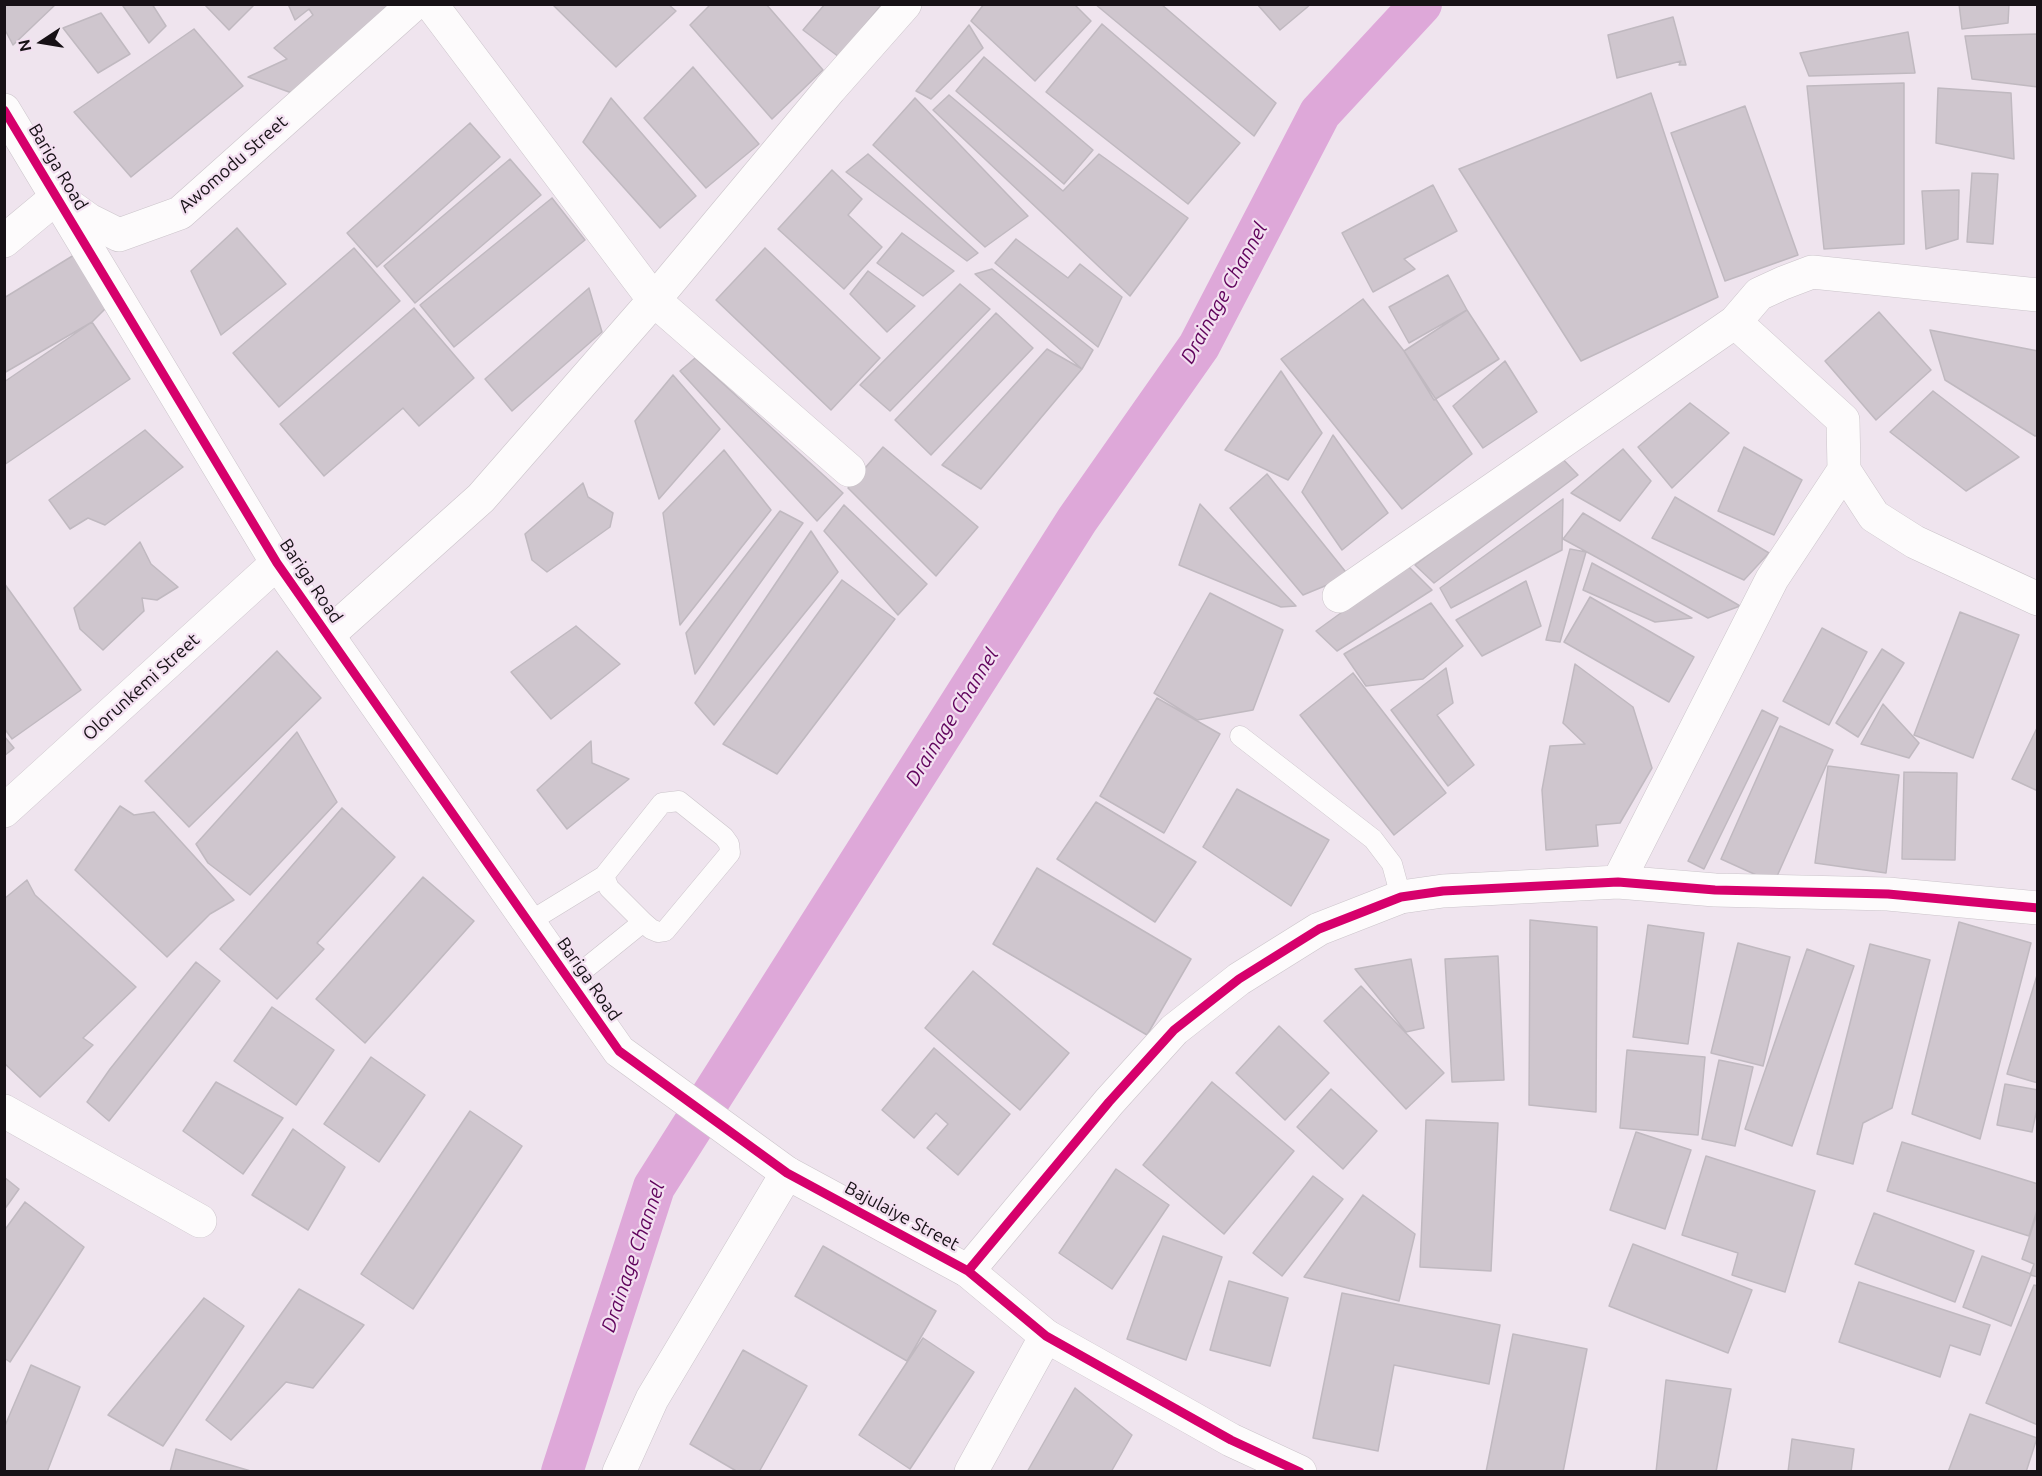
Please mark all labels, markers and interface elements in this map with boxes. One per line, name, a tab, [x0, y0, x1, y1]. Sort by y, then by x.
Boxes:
north arrow	[12, 12, 72, 72]
text: N	[14, 38, 34, 53]
street label: Awomodu Street	[174, 111, 292, 217]
street label: Bariga Road	[24, 120, 92, 214]
water label: Drainage Channel	[1175, 218, 1273, 368]
street label: Bariga Road	[275, 535, 347, 627]
street label: Olorunkemi Street	[78, 629, 204, 745]
water label: Drainage Channel	[900, 644, 1004, 790]
street label: Bariga Road	[552, 933, 626, 1025]
street label: Bajulaiye Street	[841, 1177, 963, 1255]
water label: Drainage Channel	[596, 1179, 670, 1335]

